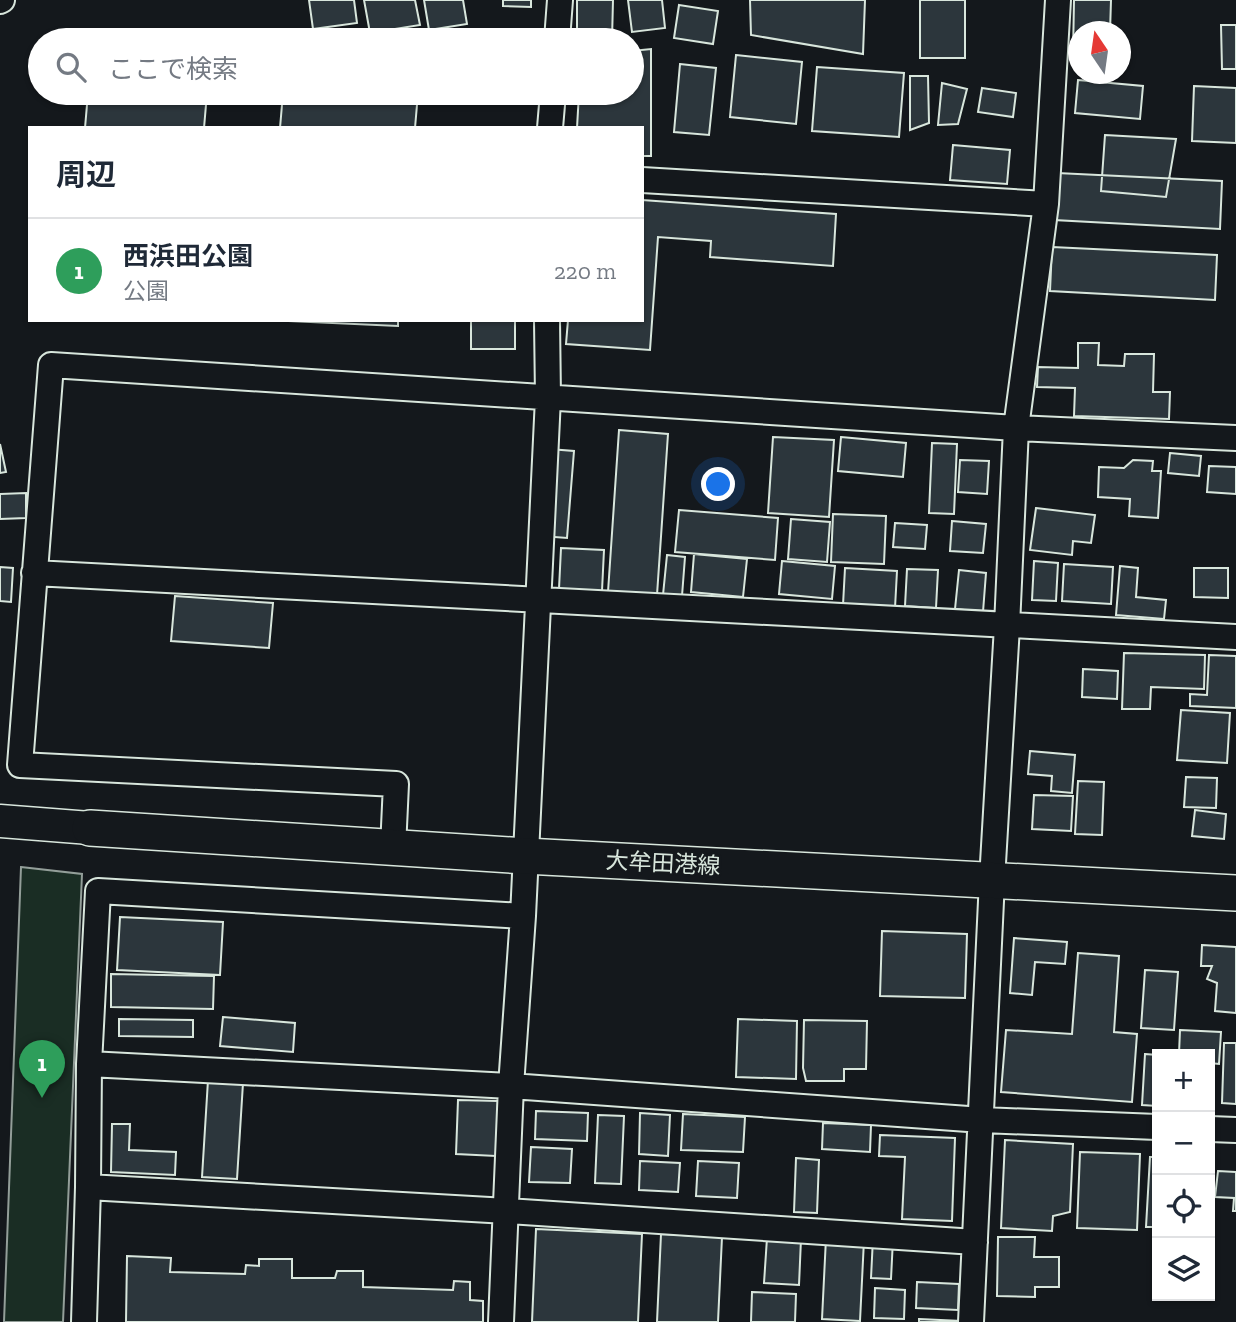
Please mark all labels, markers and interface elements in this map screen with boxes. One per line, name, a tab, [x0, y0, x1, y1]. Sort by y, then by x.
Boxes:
north arrow	[1068, 21, 1131, 84]
search box	[28, 28, 644, 105]
icon: search	[52, 48, 90, 86]
text: ここで検索	[108, 53, 238, 85]
text: 周辺	[56, 157, 116, 193]
text: 西浜田公園	[123, 240, 253, 272]
text: 1	[74, 257, 84, 285]
text: 220 m	[554, 257, 616, 285]
text: 公園	[123, 277, 169, 305]
your location	[701, 467, 735, 501]
street label: 大牟田港線	[605, 846, 721, 880]
pin: 1	[19, 1040, 65, 1098]
map controls	[1152, 1049, 1215, 1301]
button: +	[1152, 1049, 1215, 1112]
button: −	[1152, 1112, 1215, 1175]
button: locate	[1152, 1175, 1215, 1238]
button: layers	[1152, 1238, 1215, 1301]

